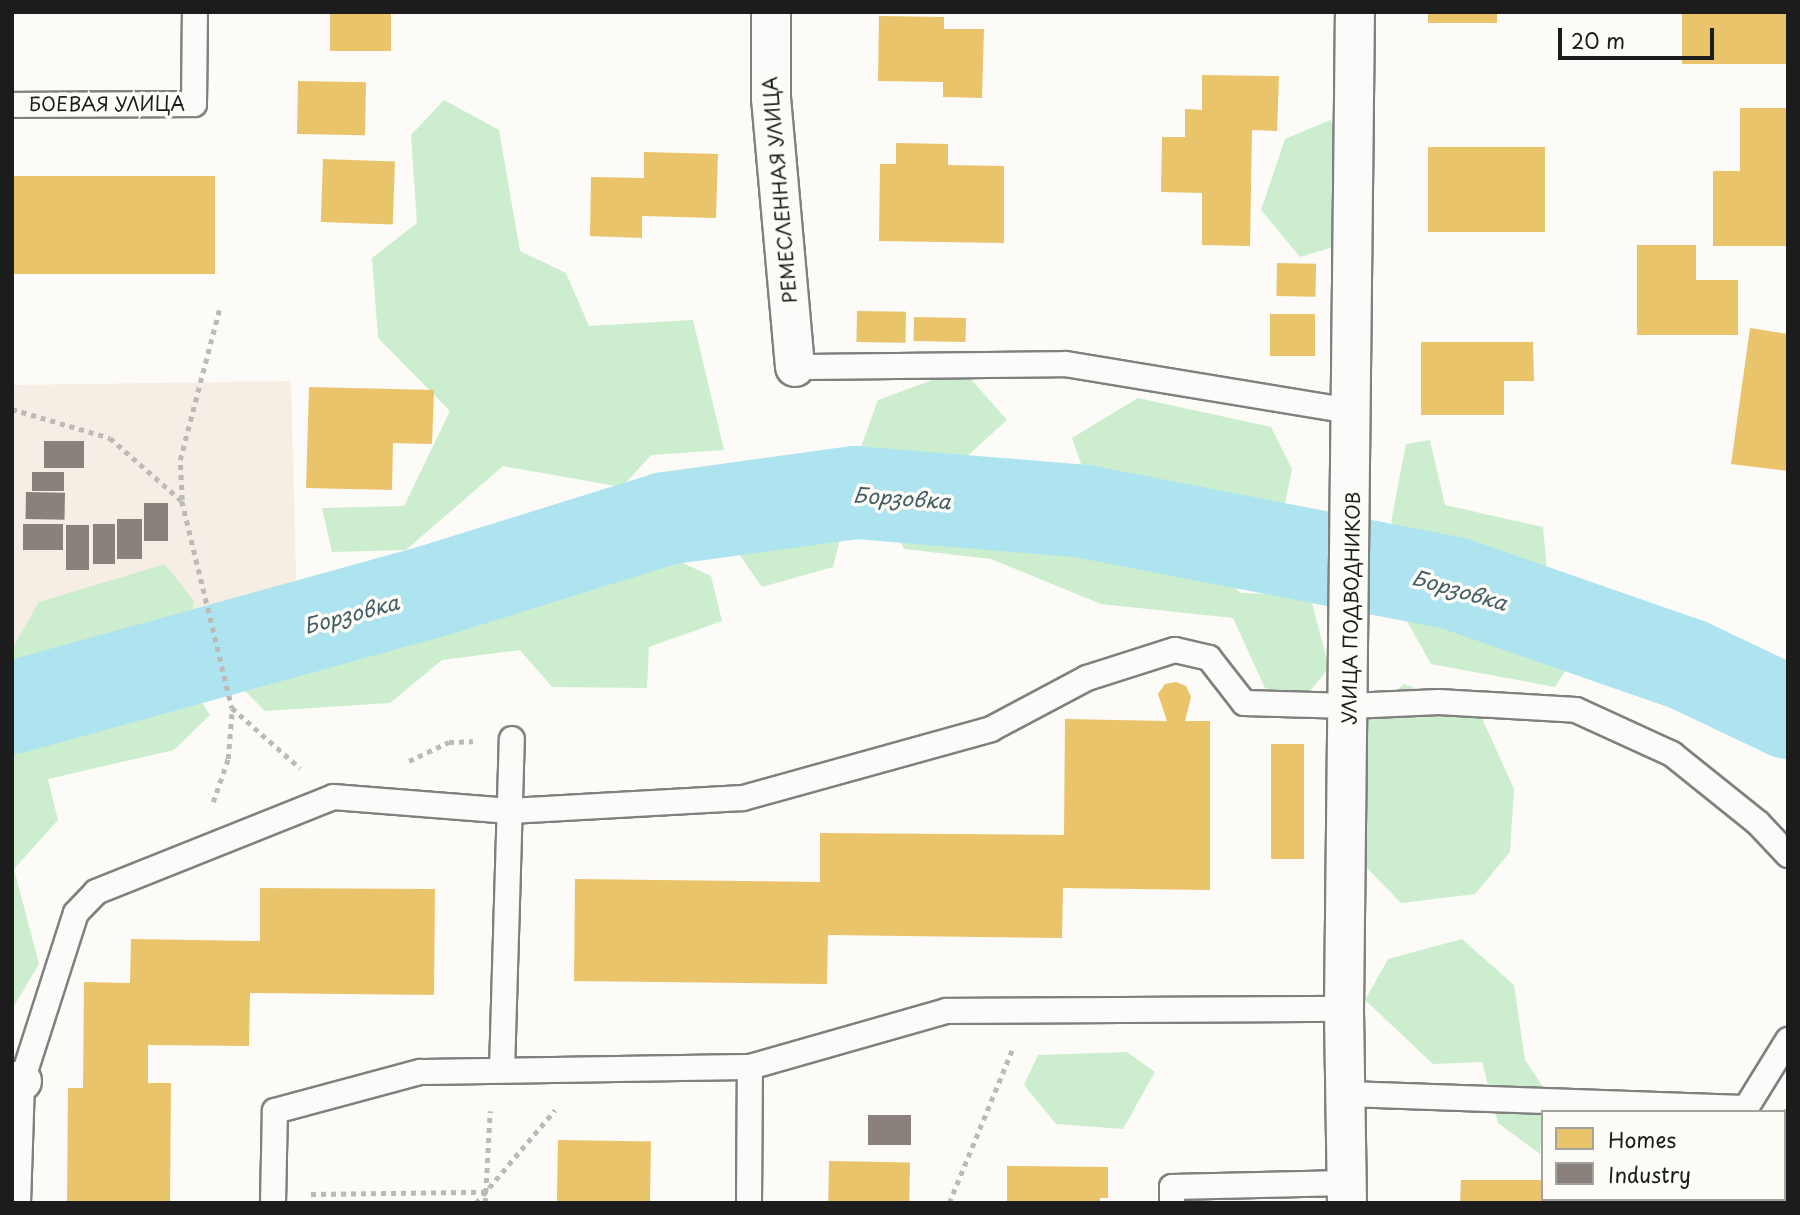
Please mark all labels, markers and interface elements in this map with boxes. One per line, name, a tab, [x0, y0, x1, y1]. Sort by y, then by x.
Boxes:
scale bar	[1562, 14, 1718, 58]
text: 20 m	[1571, 24, 1625, 56]
street label: РЕМЕСЛЕННАЯ УЛИЦА	[759, 76, 801, 304]
street label: БОЕВАЯ УЛИЦА	[29, 93, 185, 115]
water label: Борзовка	[853, 481, 951, 513]
street label: УЛИЦА ПОДВОДНИКОВ	[1338, 491, 1364, 725]
water label: Борзовка	[1410, 563, 1510, 615]
water label: Борзовка	[301, 588, 401, 638]
legend	[1541, 1110, 1786, 1201]
text: Homes	[1608, 1123, 1676, 1155]
text: Industry	[1608, 1158, 1691, 1190]

